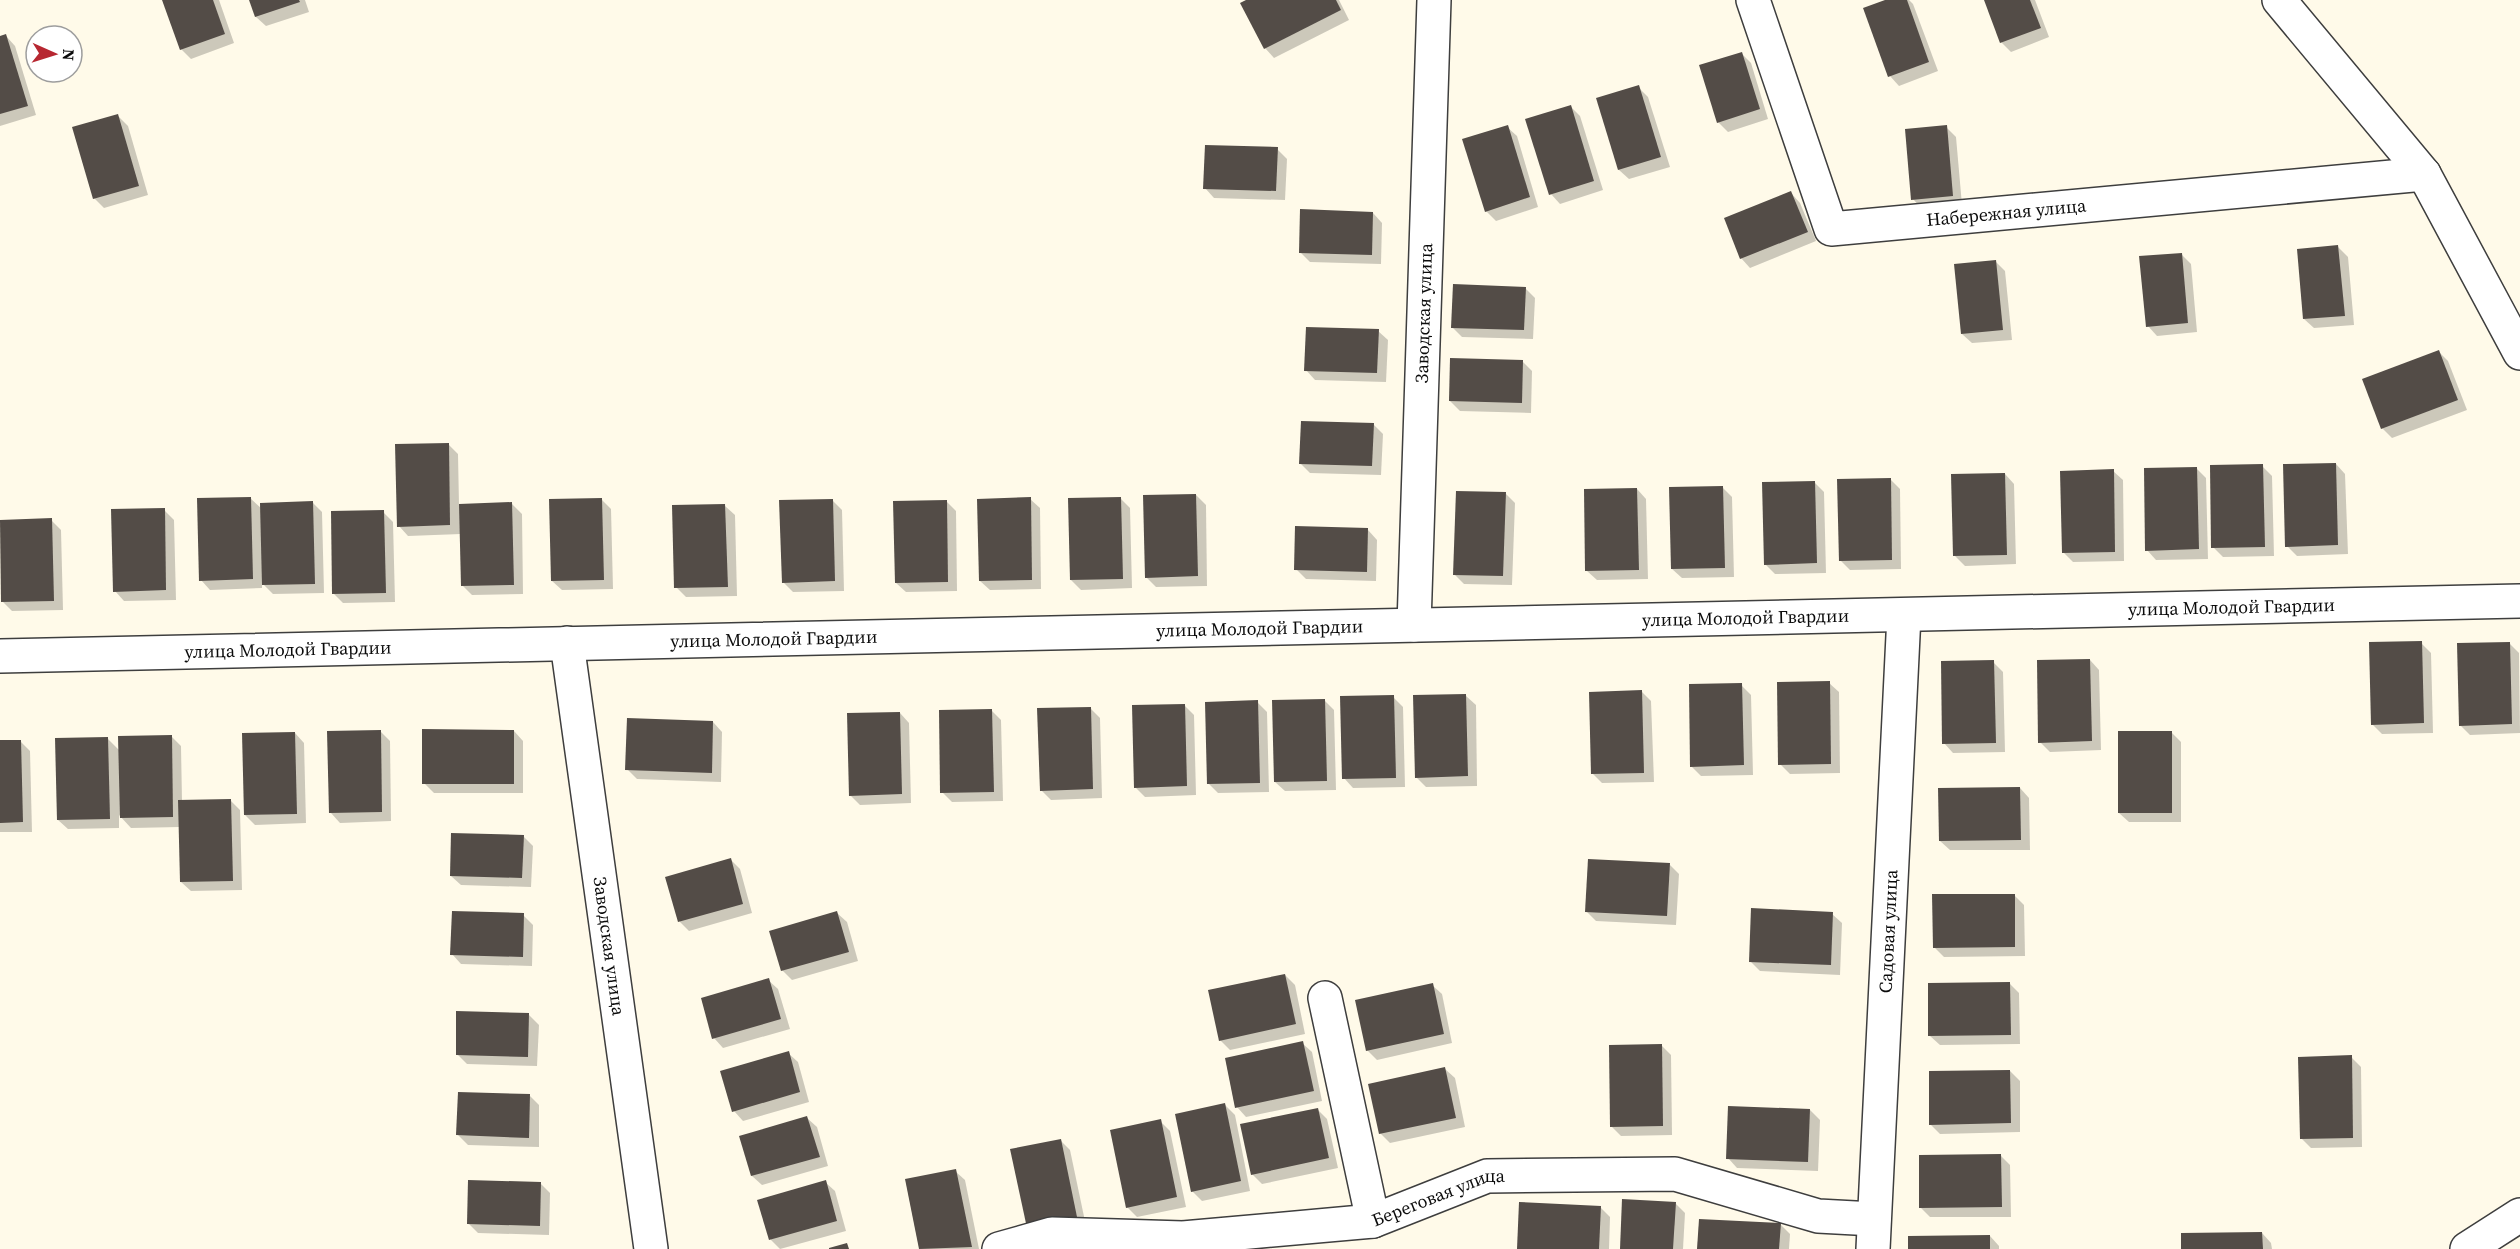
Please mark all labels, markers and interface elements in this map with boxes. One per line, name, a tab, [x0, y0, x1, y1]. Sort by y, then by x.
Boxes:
north arrow	[24, 24, 84, 84]
text: N	[58, 48, 80, 62]
street label: Набережная улица	[1925, 192, 2088, 232]
street label: Заводская улица	[1409, 242, 1438, 384]
street label: улица Молодой Гвардии	[2128, 592, 2335, 622]
street label: улица Молодой Гвардии	[1642, 603, 1849, 632]
street label: улица Молодой Гвардии	[1156, 613, 1364, 643]
street label: улица Молодой Гвардии	[670, 624, 878, 653]
street label: улица Молодой Гвардии	[184, 634, 392, 664]
street label: Садовая улица	[1873, 868, 1904, 994]
street label: Заводская улица	[588, 875, 632, 1018]
street label: Береговая улица	[1368, 1163, 1506, 1232]

